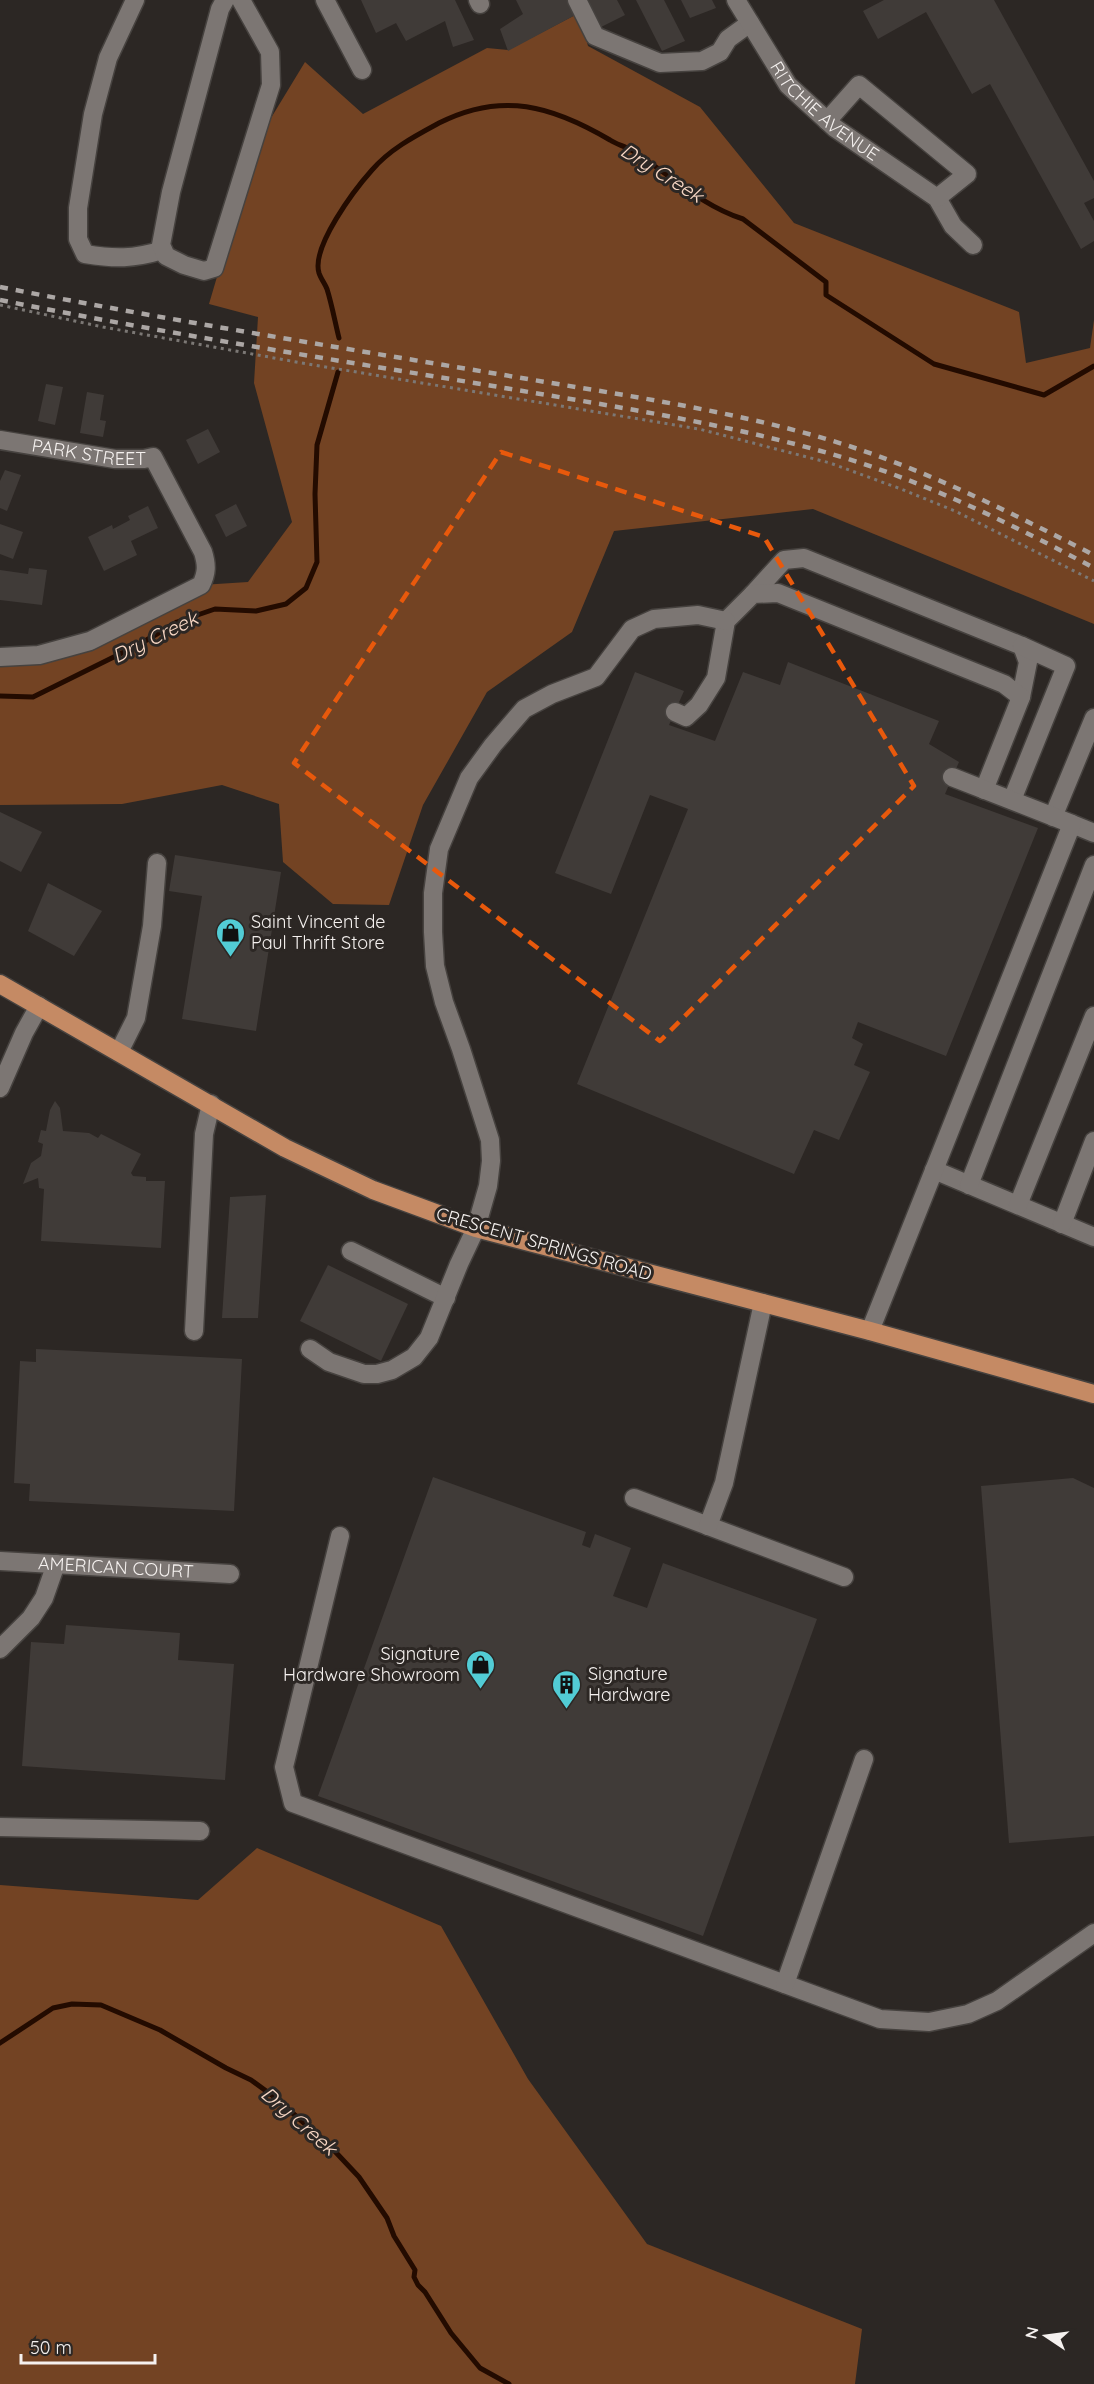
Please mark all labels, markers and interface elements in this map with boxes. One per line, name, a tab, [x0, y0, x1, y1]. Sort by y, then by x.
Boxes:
street label: RITCHIE AVENUE	[765, 57, 884, 166]
water label: Dry Creek	[616, 137, 710, 209]
street label: PARK STREET	[30, 433, 146, 470]
water label: Dry Creek	[108, 604, 204, 668]
place label: Saint Vincent de Paul Thrift Store	[251, 910, 386, 954]
shop icon: Saint Vincent de Paul Thrift Store	[214, 916, 246, 958]
street label: CRESCENT SPRINGS ROAD	[434, 1202, 655, 1285]
street label: AMERICAN COURT	[37, 1551, 194, 1583]
place label: Signature Hardware Showroom	[283, 1642, 460, 1686]
shop icon: Signature Hardware Showroom	[465, 1648, 497, 1690]
place label: Signature Hardware	[588, 1662, 671, 1706]
building icon: Signature Hardware	[551, 1668, 583, 1710]
water label: Dry Creek	[256, 2081, 344, 2162]
north arrow	[1016, 2306, 1076, 2366]
text: N	[1020, 2325, 1042, 2341]
scale bar	[21, 2327, 154, 2365]
text: 50 m	[30, 2336, 72, 2359]

